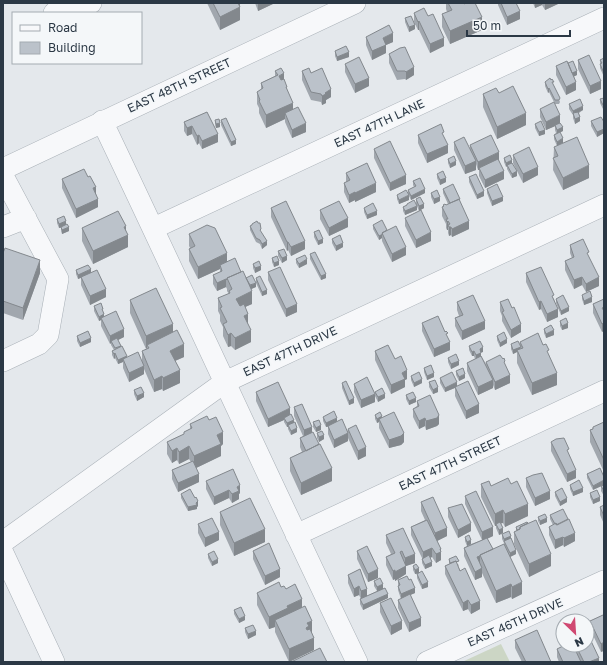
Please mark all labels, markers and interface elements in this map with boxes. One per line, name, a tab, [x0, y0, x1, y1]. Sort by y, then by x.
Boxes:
legend	[12, 12, 142, 64]
scale bar	[467, 12, 570, 38]
text: 50 m	[473, 18, 501, 33]
text: Road	[48, 20, 77, 35]
text: Building	[48, 40, 96, 55]
street label: EAST 48TH STREET	[125, 54, 234, 116]
street label: EAST 47TH LANE	[331, 95, 427, 151]
street label: EAST 47TH DRIVE	[241, 323, 339, 379]
street label: EAST 47TH STREET	[396, 432, 504, 493]
street label: EAST 46TH DRIVE	[465, 594, 565, 650]
north arrow	[555, 613, 595, 653]
text: N	[573, 635, 586, 650]

